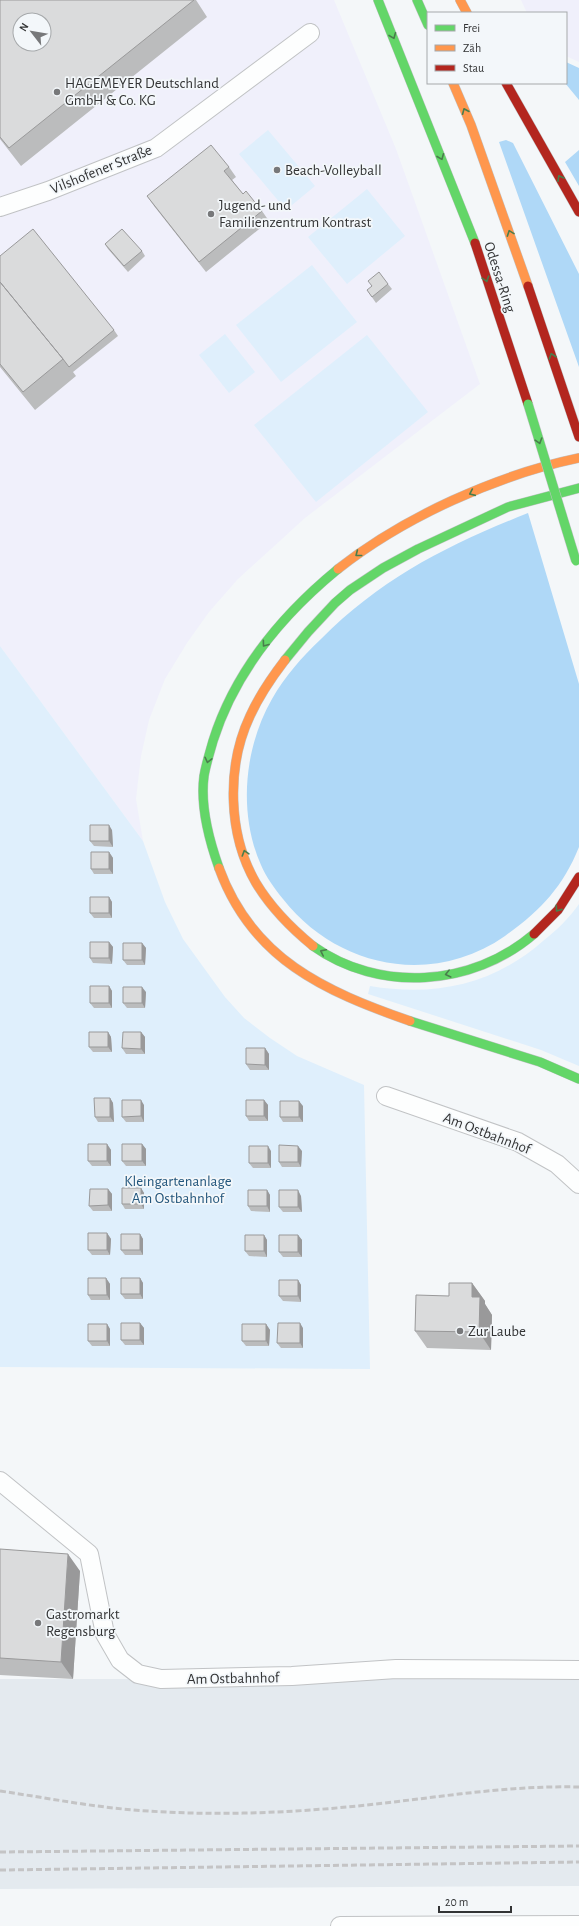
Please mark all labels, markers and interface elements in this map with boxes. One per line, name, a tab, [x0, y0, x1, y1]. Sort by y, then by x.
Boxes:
north arrow	[12, 12, 52, 52]
legend	[427, 12, 567, 84]
text: N	[17, 21, 31, 33]
text: Frei	[463, 22, 480, 34]
one-way arrow	[388, 33, 396, 40]
text: Zäh	[463, 42, 481, 54]
text: Stau	[463, 62, 484, 74]
place label: HAGEMEYER Deutschland GmbH & Co. KG	[65, 76, 219, 108]
marker: HAGEMEYER Deutschland GmbH & Co. KG	[52, 87, 62, 97]
one-way arrow	[462, 107, 470, 115]
street label: Vilshofener Straße	[48, 142, 154, 197]
one-way arrow	[436, 152, 444, 160]
place label: Beach-Volleyball	[285, 163, 382, 178]
marker: Beach-Volleyball	[272, 165, 282, 175]
one-way arrow	[557, 175, 564, 182]
place label: Jugend- und Familienzentrum Kontrast	[219, 198, 371, 230]
marker: Jugend- und Familienzentrum Kontrast	[206, 209, 216, 219]
one-way arrow	[506, 229, 514, 236]
street label: Odessa-Ring	[481, 240, 518, 315]
one-way arrow	[481, 275, 490, 282]
one-way arrow	[549, 352, 557, 359]
one-way arrow	[534, 438, 543, 445]
one-way arrow	[469, 488, 476, 496]
one-way arrow	[355, 549, 362, 556]
one-way arrow	[262, 640, 269, 647]
one-way arrow	[205, 757, 213, 763]
one-way arrow	[241, 850, 250, 857]
one-way arrow	[556, 905, 563, 912]
one-way arrow	[320, 949, 328, 957]
one-way arrow	[445, 969, 452, 978]
street label: Am Ostbahnhof	[441, 1110, 534, 1158]
park label: Kleingartenanlage Am Ostbahnhof	[124, 1174, 232, 1206]
place label: Zur Laube	[468, 1324, 526, 1339]
marker: Zur Laube	[455, 1326, 465, 1336]
place label: Gastromarkt Regensburg	[46, 1607, 120, 1639]
marker: Gastromarkt Regensburg	[33, 1618, 43, 1628]
street label: Am Ostbahnhof	[187, 1670, 281, 1687]
scale bar	[439, 1888, 511, 1914]
text: 20 m	[445, 1896, 468, 1908]

